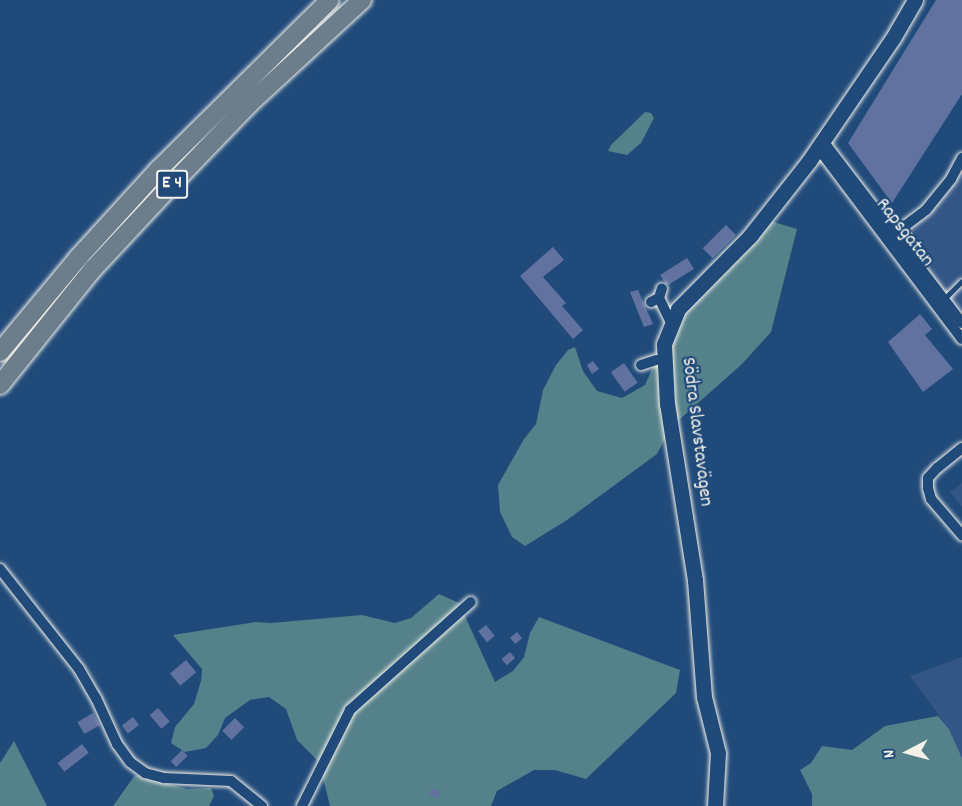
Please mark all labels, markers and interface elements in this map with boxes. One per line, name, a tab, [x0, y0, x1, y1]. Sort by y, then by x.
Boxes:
road number: E 4	[156, 169, 188, 199]
street label: Rapsgatan	[870, 194, 938, 272]
street label: Södra Slavstavägen	[675, 356, 717, 508]
north arrow	[878, 722, 938, 782]
text: N	[878, 749, 901, 759]

